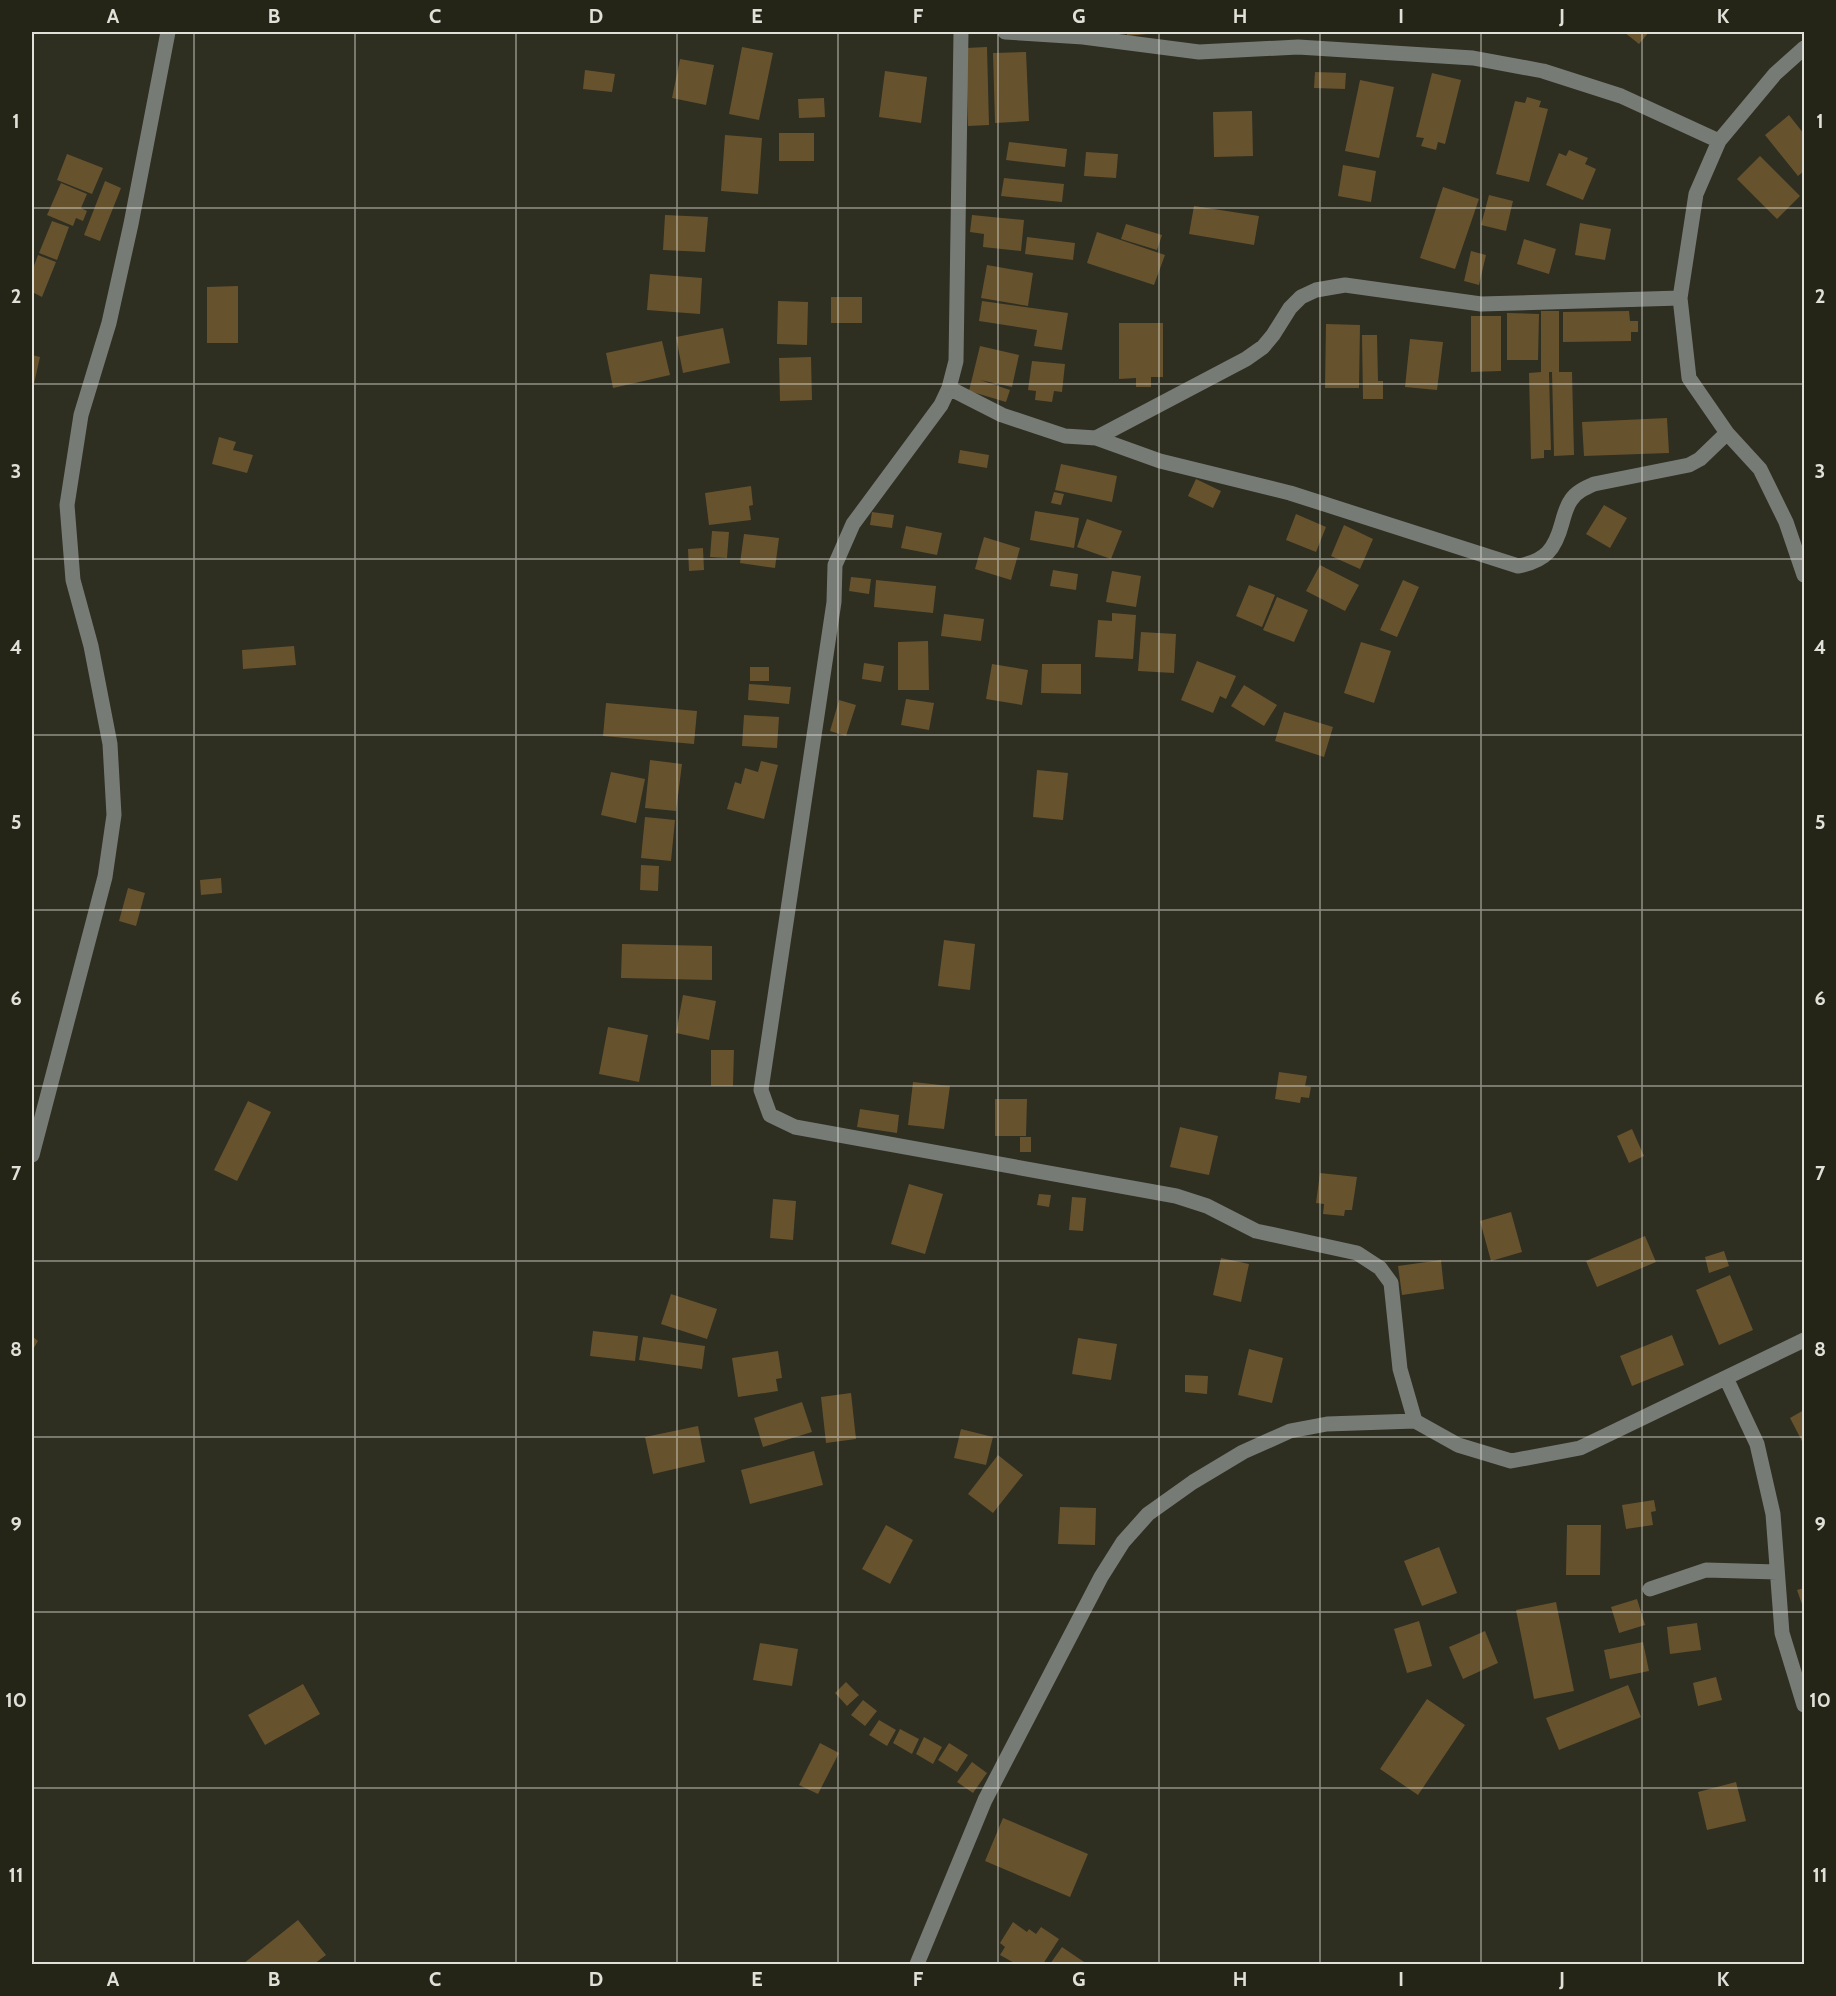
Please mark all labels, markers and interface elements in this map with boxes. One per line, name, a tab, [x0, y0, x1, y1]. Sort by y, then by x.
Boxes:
text: A	[107, 4, 120, 28]
text: B	[268, 4, 280, 28]
text: C	[429, 4, 441, 28]
text: D	[589, 4, 603, 28]
text: E	[751, 4, 763, 28]
text: F	[913, 4, 924, 28]
text: G	[1072, 4, 1086, 28]
text: H	[1233, 4, 1247, 28]
text: I	[1398, 4, 1404, 28]
text: J	[1558, 4, 1565, 28]
text: K	[1717, 4, 1730, 28]
text: 1	[12, 109, 20, 133]
text: 1	[1816, 109, 1824, 133]
text: 2	[11, 284, 21, 308]
text: 2	[1815, 284, 1825, 308]
text: 3	[11, 459, 21, 483]
text: 3	[1815, 459, 1825, 483]
text: 4	[10, 635, 22, 659]
text: 4	[1814, 635, 1826, 659]
text: 5	[11, 810, 21, 834]
text: 5	[1815, 810, 1825, 834]
text: 6	[10, 986, 22, 1010]
text: 6	[1814, 986, 1826, 1010]
text: 7	[11, 1161, 22, 1185]
text: 7	[1815, 1161, 1826, 1185]
text: 8	[10, 1337, 22, 1361]
text: 8	[1814, 1337, 1826, 1361]
text: 9	[10, 1512, 22, 1536]
text: 9	[1814, 1512, 1826, 1536]
text: 10	[5, 1688, 27, 1712]
text: 10	[1809, 1688, 1831, 1712]
text: 11	[9, 1863, 23, 1887]
text: 11	[1813, 1863, 1827, 1887]
text: A	[107, 1967, 120, 1991]
text: B	[268, 1967, 280, 1991]
text: C	[429, 1967, 441, 1991]
text: D	[589, 1967, 603, 1991]
text: E	[751, 1967, 763, 1991]
text: F	[913, 1967, 924, 1991]
text: G	[1072, 1967, 1086, 1991]
text: H	[1233, 1967, 1247, 1991]
text: I	[1398, 1967, 1404, 1991]
text: J	[1558, 1967, 1565, 1991]
text: K	[1717, 1967, 1730, 1991]

